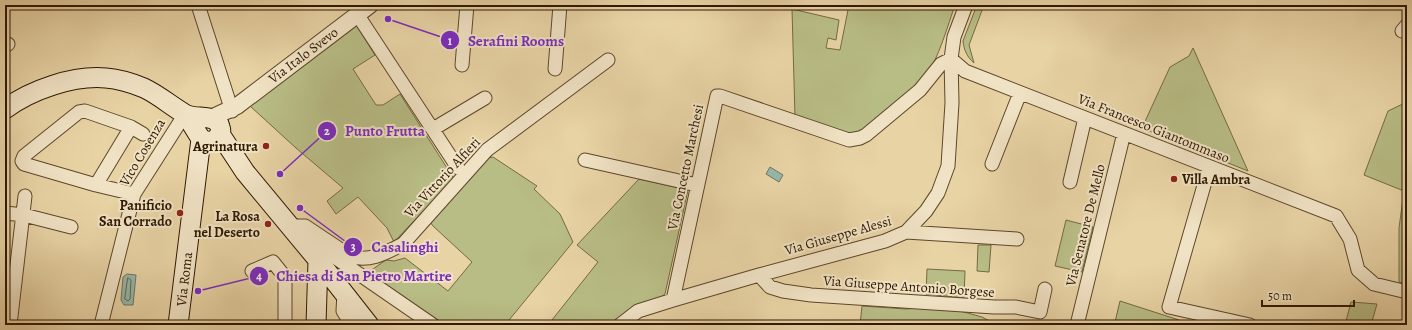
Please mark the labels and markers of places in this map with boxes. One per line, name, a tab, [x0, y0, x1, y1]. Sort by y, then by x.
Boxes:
callout: Serafini Rooms	[440, 27, 572, 54]
callout: Punto Frutta	[317, 117, 433, 144]
place label: Agrinatura	[192, 137, 258, 156]
marker: Agrinatura	[261, 141, 271, 151]
place label: Villa Ambra	[1181, 170, 1251, 189]
marker: Villa Ambra	[1169, 174, 1179, 184]
place label: Panificio San Corrado	[99, 196, 172, 231]
place label: La Rosa nel Deserto	[194, 207, 260, 242]
marker: Panificio San Corrado	[175, 208, 185, 218]
marker: La Rosa nel Deserto	[263, 219, 273, 229]
callout: Casalinghi	[343, 234, 446, 261]
callout: Chiesa di San Pietro Martire	[249, 263, 460, 290]

